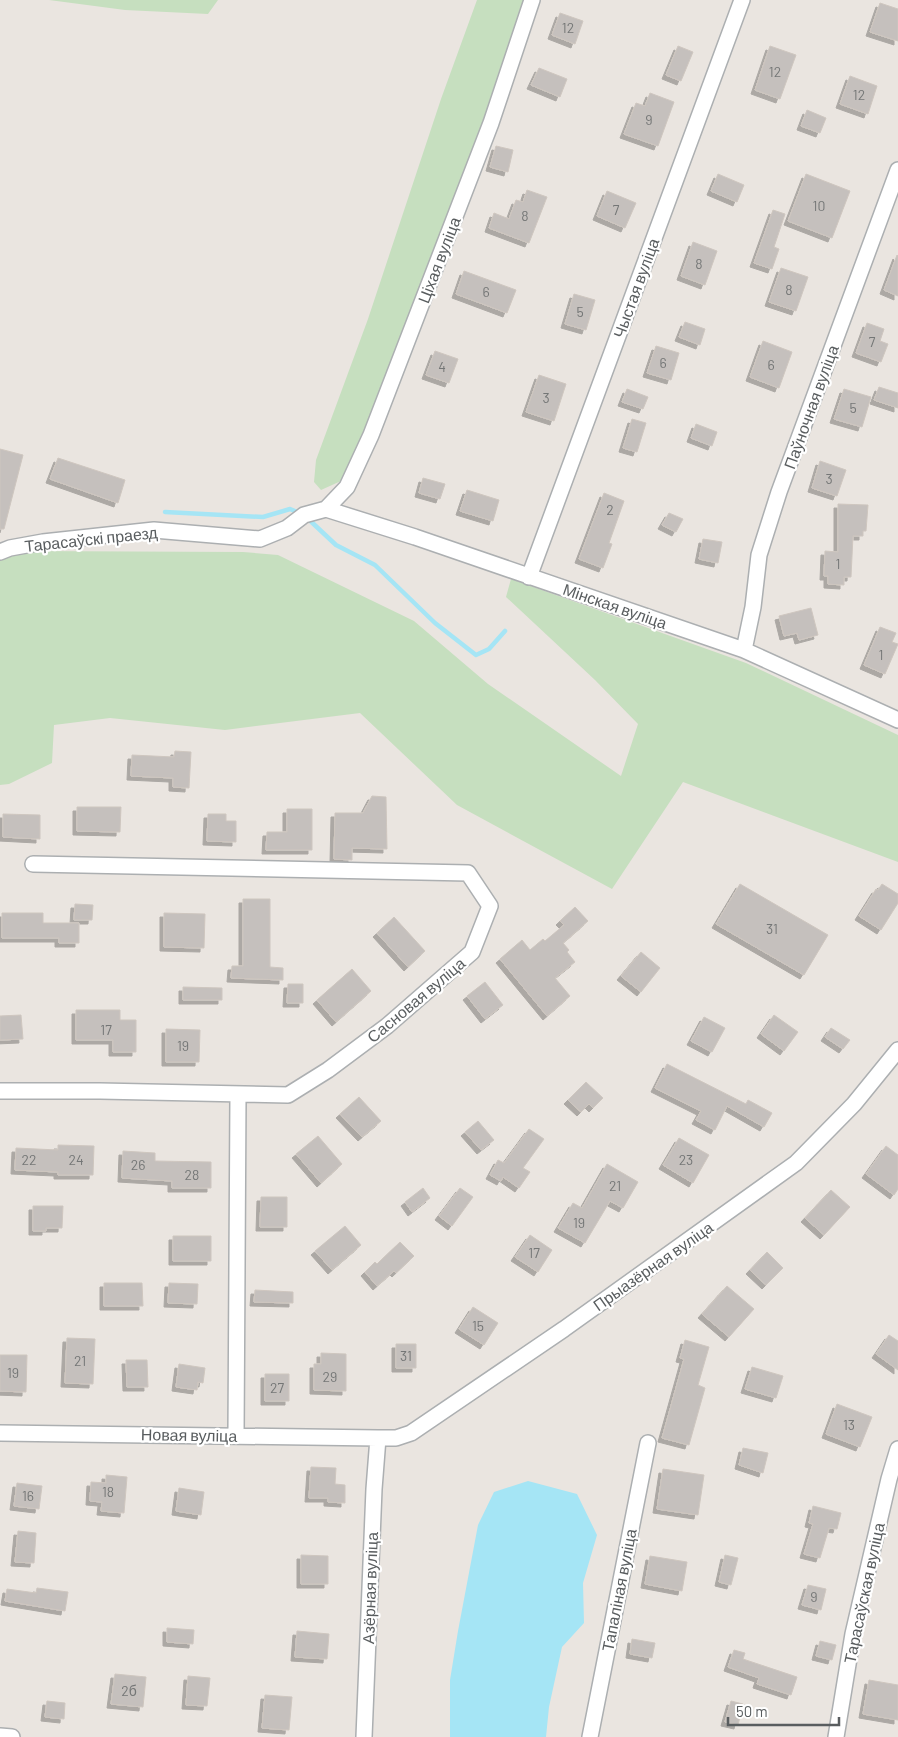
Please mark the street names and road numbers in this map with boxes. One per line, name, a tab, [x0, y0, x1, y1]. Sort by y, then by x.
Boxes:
street label: Ціхая вуліца	[413, 214, 464, 306]
street label: Чыстая вуліца	[609, 235, 662, 340]
street label: Паўночная вуліца	[779, 342, 842, 471]
street label: Тарасаўскі праезд	[23, 522, 159, 555]
street label: Мінская вуліца	[561, 579, 670, 632]
street label: Сасновая вуліца	[363, 953, 469, 1046]
street label: Прыазёрная вуліца	[589, 1217, 716, 1314]
street label: Новая вуліца	[141, 1424, 237, 1445]
street label: Тарасаўская вуліца	[839, 1521, 888, 1665]
street label: Тапаліная вуліца	[597, 1527, 640, 1653]
street label: Азёрная вуліца	[358, 1532, 381, 1644]

